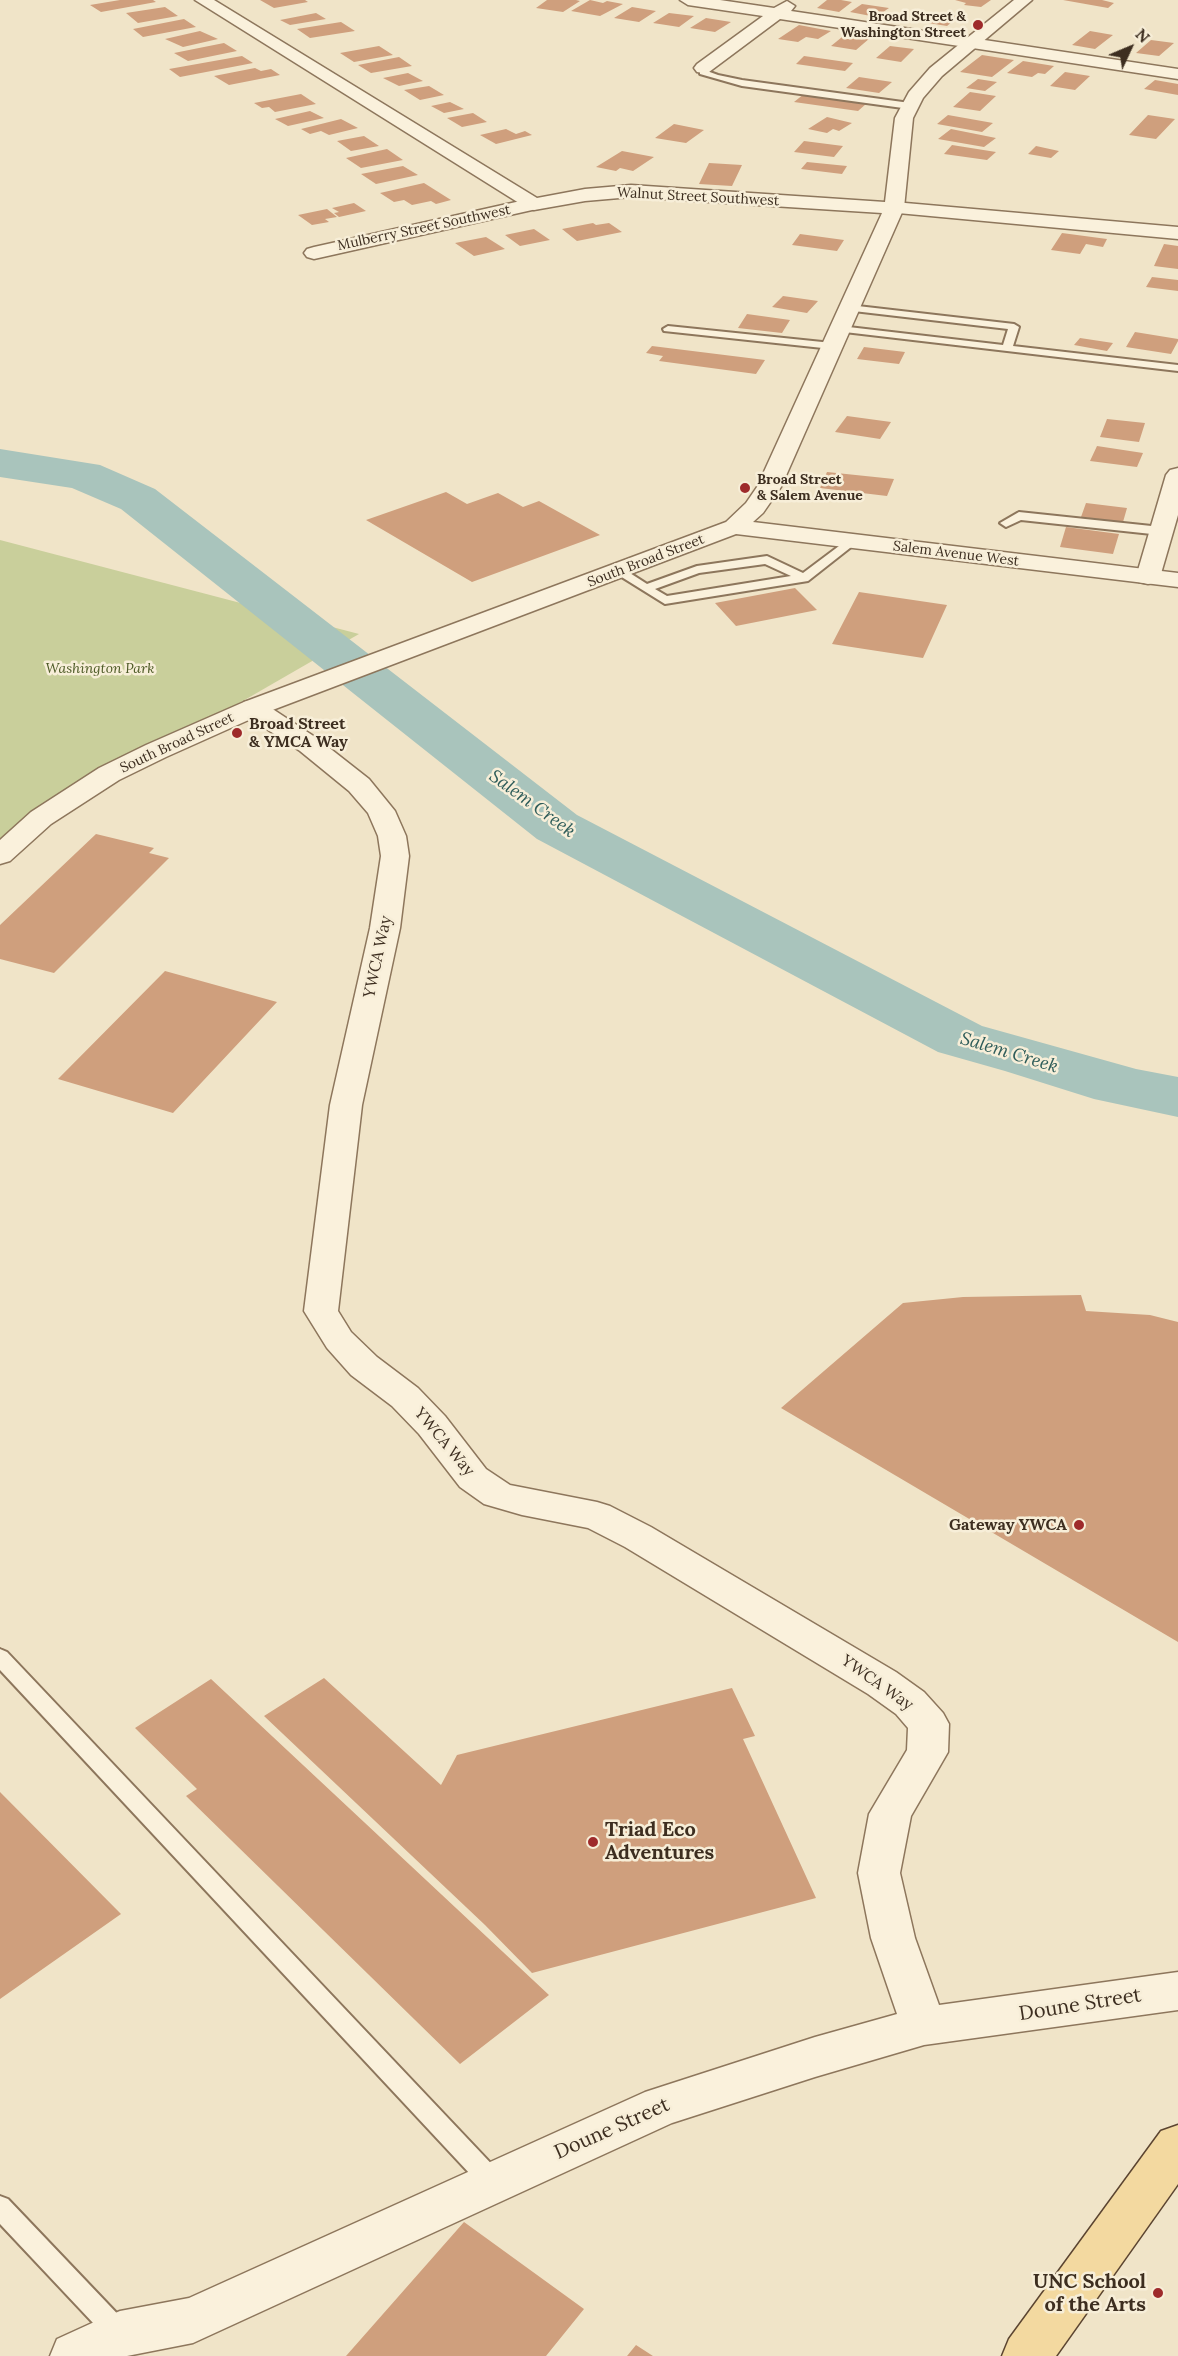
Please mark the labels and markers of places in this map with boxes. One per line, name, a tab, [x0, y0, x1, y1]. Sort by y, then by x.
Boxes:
place label: Broad Street & Washington Street	[841, 9, 966, 42]
marker: Broad Street & Washington Street	[971, 18, 985, 32]
place label: Broad Street & Salem Avenue	[757, 472, 863, 504]
marker: Broad Street & Salem Avenue	[738, 481, 752, 495]
place label: Broad Street & YMCA Way	[249, 714, 348, 752]
marker: Broad Street & YMCA Way	[230, 726, 244, 740]
place label: Gateway YWCA	[949, 1515, 1067, 1535]
marker: Gateway YWCA	[1072, 1518, 1086, 1532]
place label: Triad Eco Adventures	[605, 1818, 714, 1865]
marker: Triad Eco Adventures	[586, 1835, 600, 1849]
place label: UNC School of the Arts	[1033, 2270, 1146, 2317]
marker: UNC School of the Arts	[1151, 2286, 1165, 2300]

